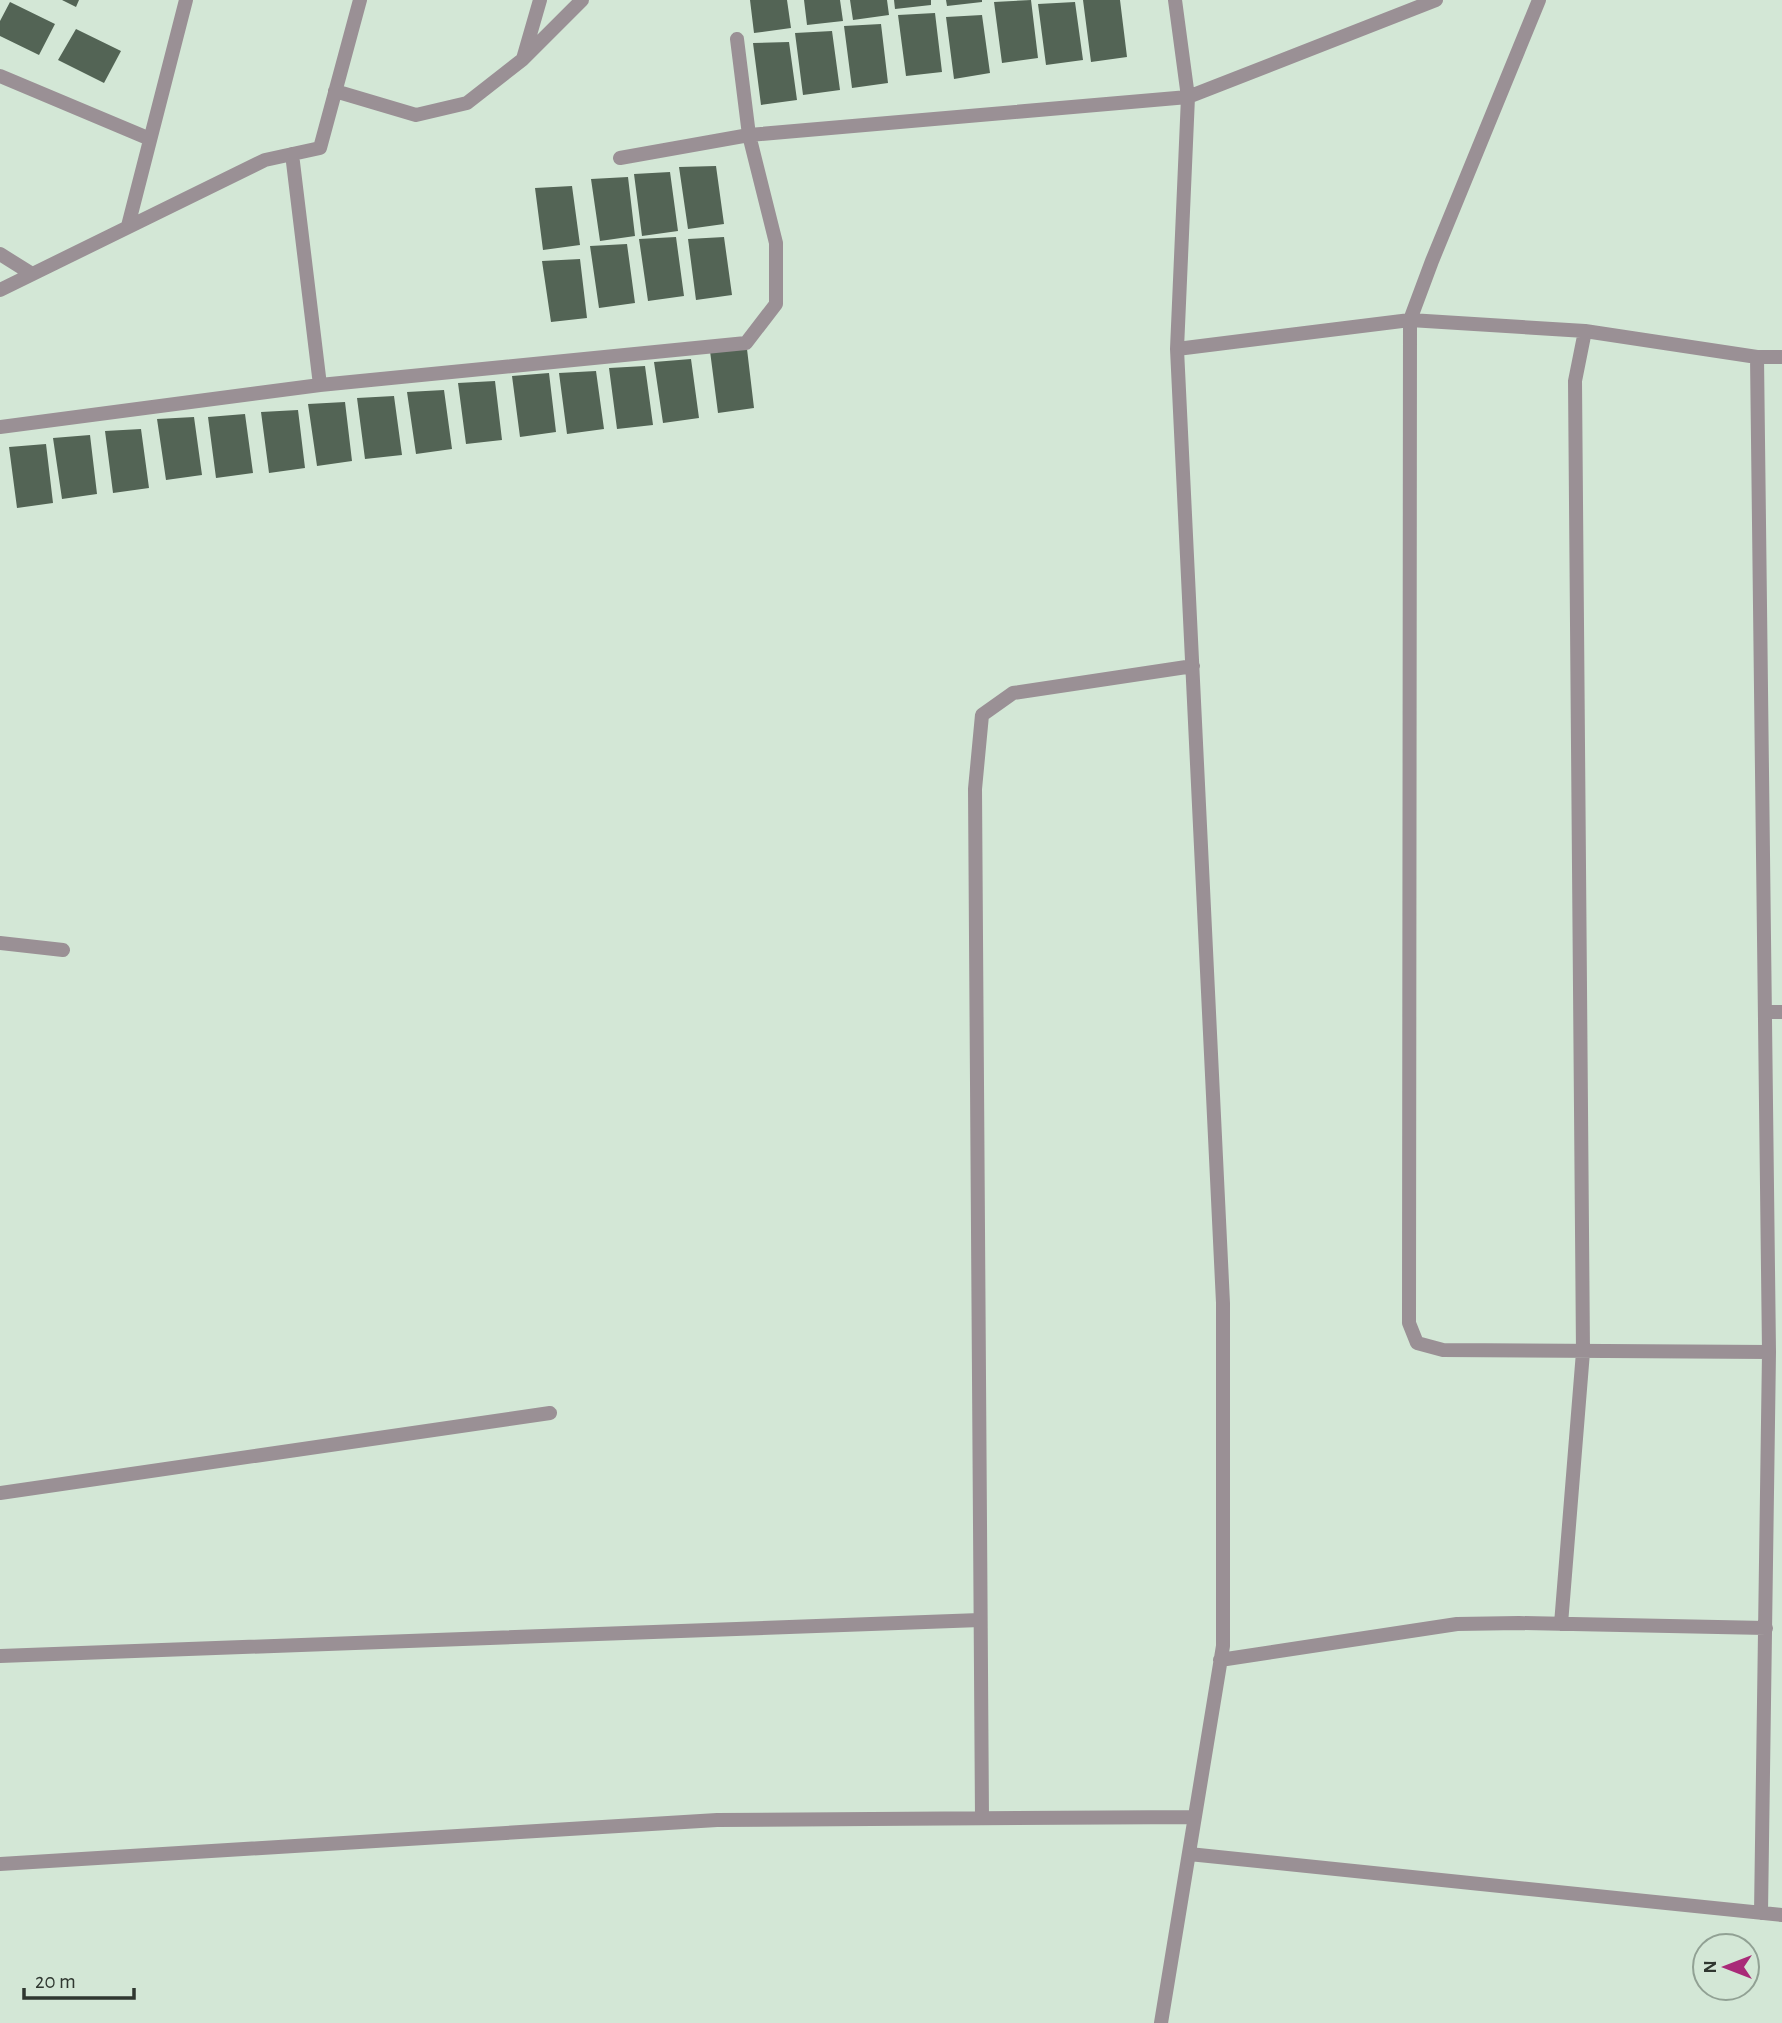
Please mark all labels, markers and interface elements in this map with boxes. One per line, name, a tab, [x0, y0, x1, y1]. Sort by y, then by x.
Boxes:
north arrow	[1691, 1932, 1761, 2002]
scale bar	[24, 1956, 135, 2000]
text: N	[1701, 1960, 1720, 1974]
text: 20 m	[35, 1971, 76, 1992]

